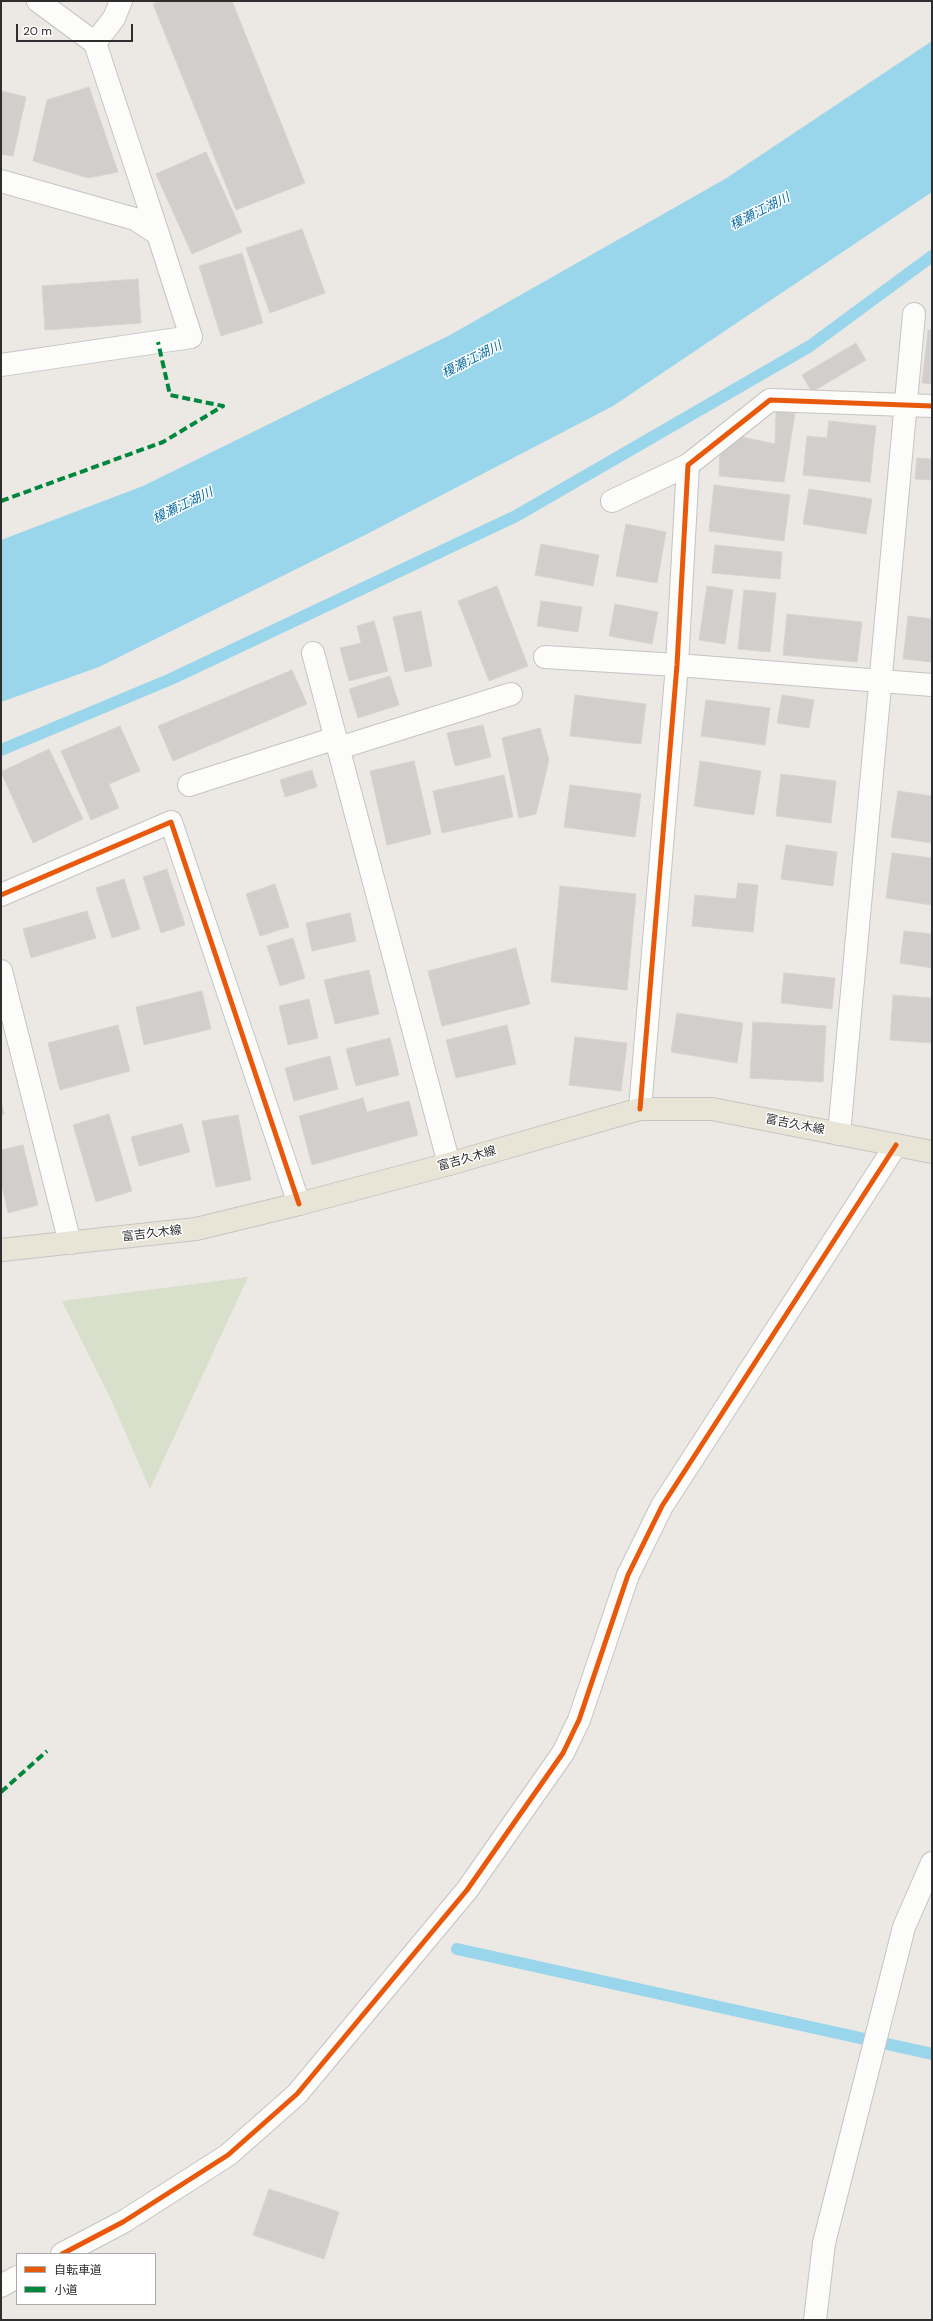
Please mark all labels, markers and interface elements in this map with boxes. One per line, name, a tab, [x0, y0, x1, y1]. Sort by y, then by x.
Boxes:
scale bar	[18, 16, 135, 42]
text: 20 m	[23, 23, 52, 39]
water label: 榎瀬江湖川	[728, 190, 792, 234]
water label: 榎瀬江湖川	[440, 338, 504, 382]
water label: 榎瀬江湖川	[150, 485, 216, 527]
street label: 富吉久木線	[764, 1112, 826, 1138]
street label: 富吉久木線	[436, 1144, 498, 1174]
street label: 富吉久木線	[121, 1223, 183, 1245]
legend	[16, 2253, 156, 2305]
text: 自転車道	[54, 2262, 102, 2278]
text: 小道	[54, 2282, 78, 2298]

